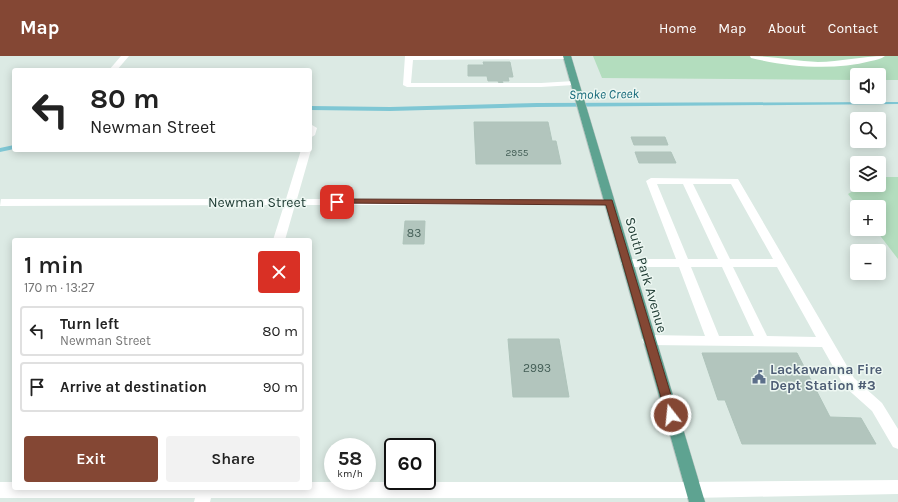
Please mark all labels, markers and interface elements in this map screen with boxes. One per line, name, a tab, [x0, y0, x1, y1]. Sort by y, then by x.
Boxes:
text: Map	[20, 17, 59, 39]
text: Home	[659, 20, 696, 37]
text: Map	[718, 20, 746, 37]
text: About	[768, 20, 806, 37]
text: Contact	[828, 20, 878, 37]
map controls	[850, 68, 886, 280]
button: sound	[850, 68, 886, 104]
text: 80 m	[90, 82, 159, 115]
icon: left	[24, 84, 76, 136]
water label: Smoke Creek	[569, 86, 640, 102]
button: search	[850, 112, 886, 148]
text: Newman Street	[90, 116, 216, 138]
house number: 2955	[506, 147, 529, 159]
button: layers	[850, 156, 886, 192]
pin	[320, 185, 354, 219]
icon: arrive	[326, 191, 348, 213]
street label: Newman Street	[208, 194, 306, 211]
button: +	[850, 200, 886, 236]
street label: South Park Avenue	[621, 215, 671, 335]
house number: 83	[407, 226, 421, 240]
button: −	[850, 244, 886, 280]
text: 1 min	[24, 251, 84, 279]
button: close	[258, 251, 300, 293]
text: 170 m · 13:27	[24, 280, 94, 295]
text: Turn left	[60, 315, 119, 333]
icon: left	[26, 320, 48, 342]
text: 80 m	[262, 322, 298, 340]
text: Newman Street	[60, 333, 151, 348]
house number: 2993	[523, 361, 551, 375]
place label: Lackawanna Fire Dept Station #3	[770, 361, 882, 394]
public building icon: Lackawanna Fire Dept Station #3	[751, 369, 767, 385]
icon: arrive	[26, 376, 48, 398]
text: Arrive at destination	[60, 378, 207, 396]
text: 90 m	[263, 378, 298, 396]
position arrow	[650, 394, 692, 436]
button: Exit	[24, 436, 158, 482]
button: Share	[166, 436, 300, 482]
speed limit sign: 60	[384, 438, 436, 490]
text: 58	[338, 447, 362, 470]
text: km/h	[337, 468, 363, 480]

